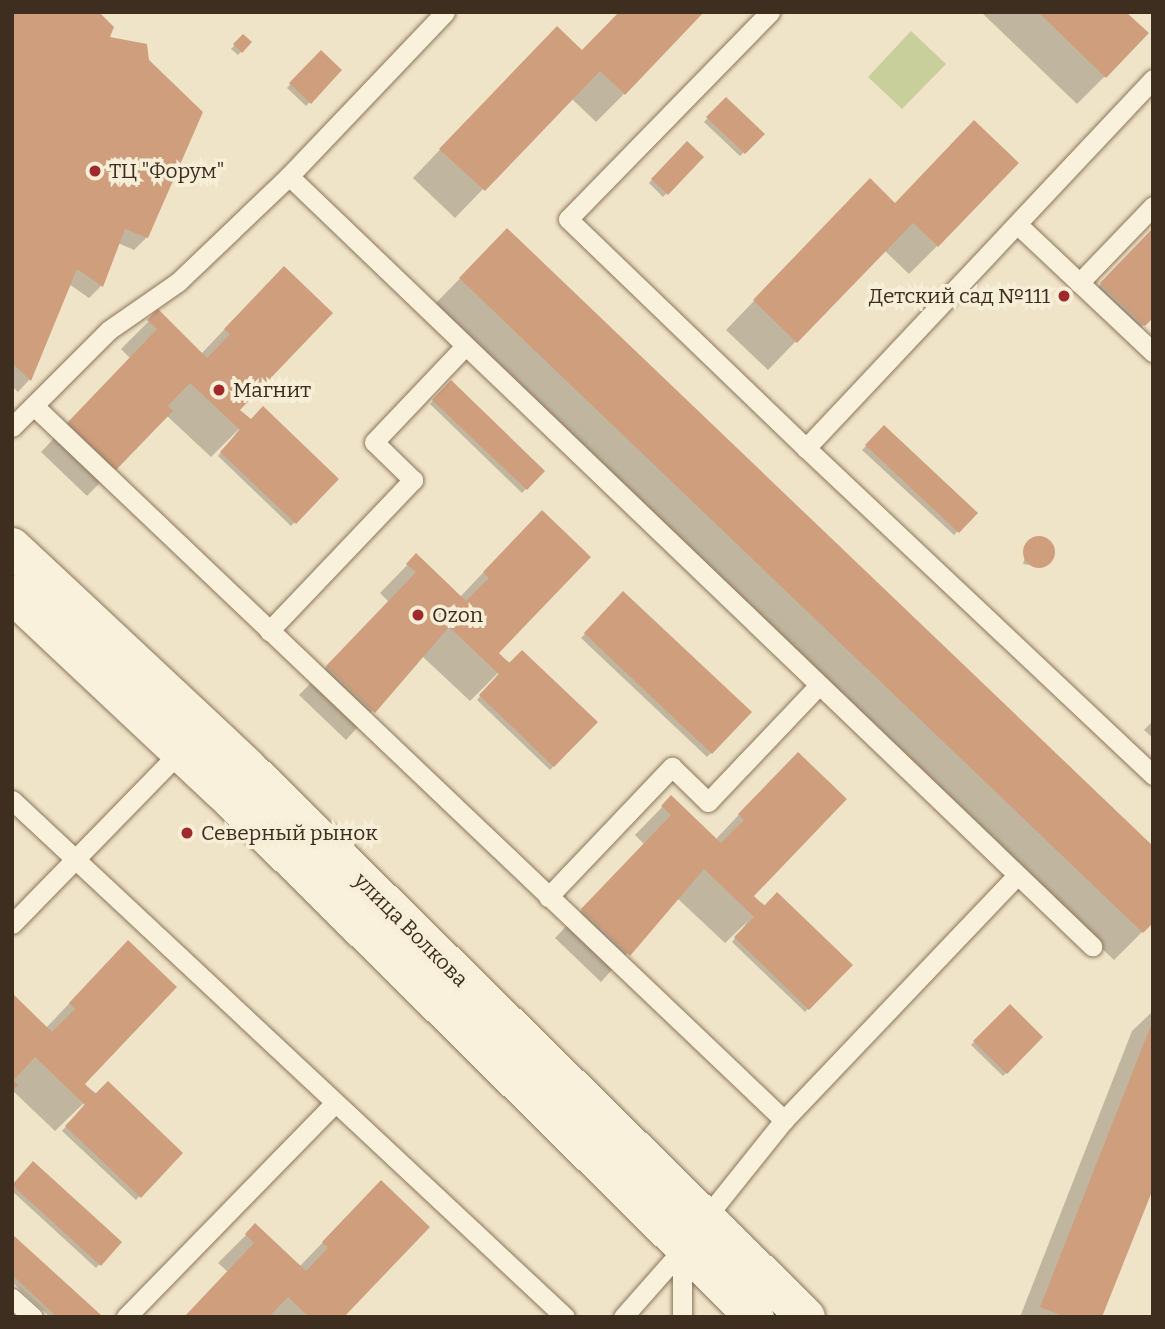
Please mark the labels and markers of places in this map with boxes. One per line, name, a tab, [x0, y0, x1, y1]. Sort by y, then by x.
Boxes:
place label: ТЦ "Форум"	[109, 158, 225, 184]
marker: ТЦ "Форум"	[87, 163, 103, 179]
place label: Детский сад №111	[869, 283, 1050, 309]
marker: Детский сад №111	[1056, 288, 1072, 304]
place label: Магнит	[233, 377, 311, 403]
marker: Магнит	[211, 382, 227, 398]
place label: Ozon	[432, 602, 483, 628]
marker: Ozon	[410, 607, 426, 623]
place label: Северный рынок	[201, 820, 378, 846]
marker: Северный рынок	[179, 825, 195, 841]

